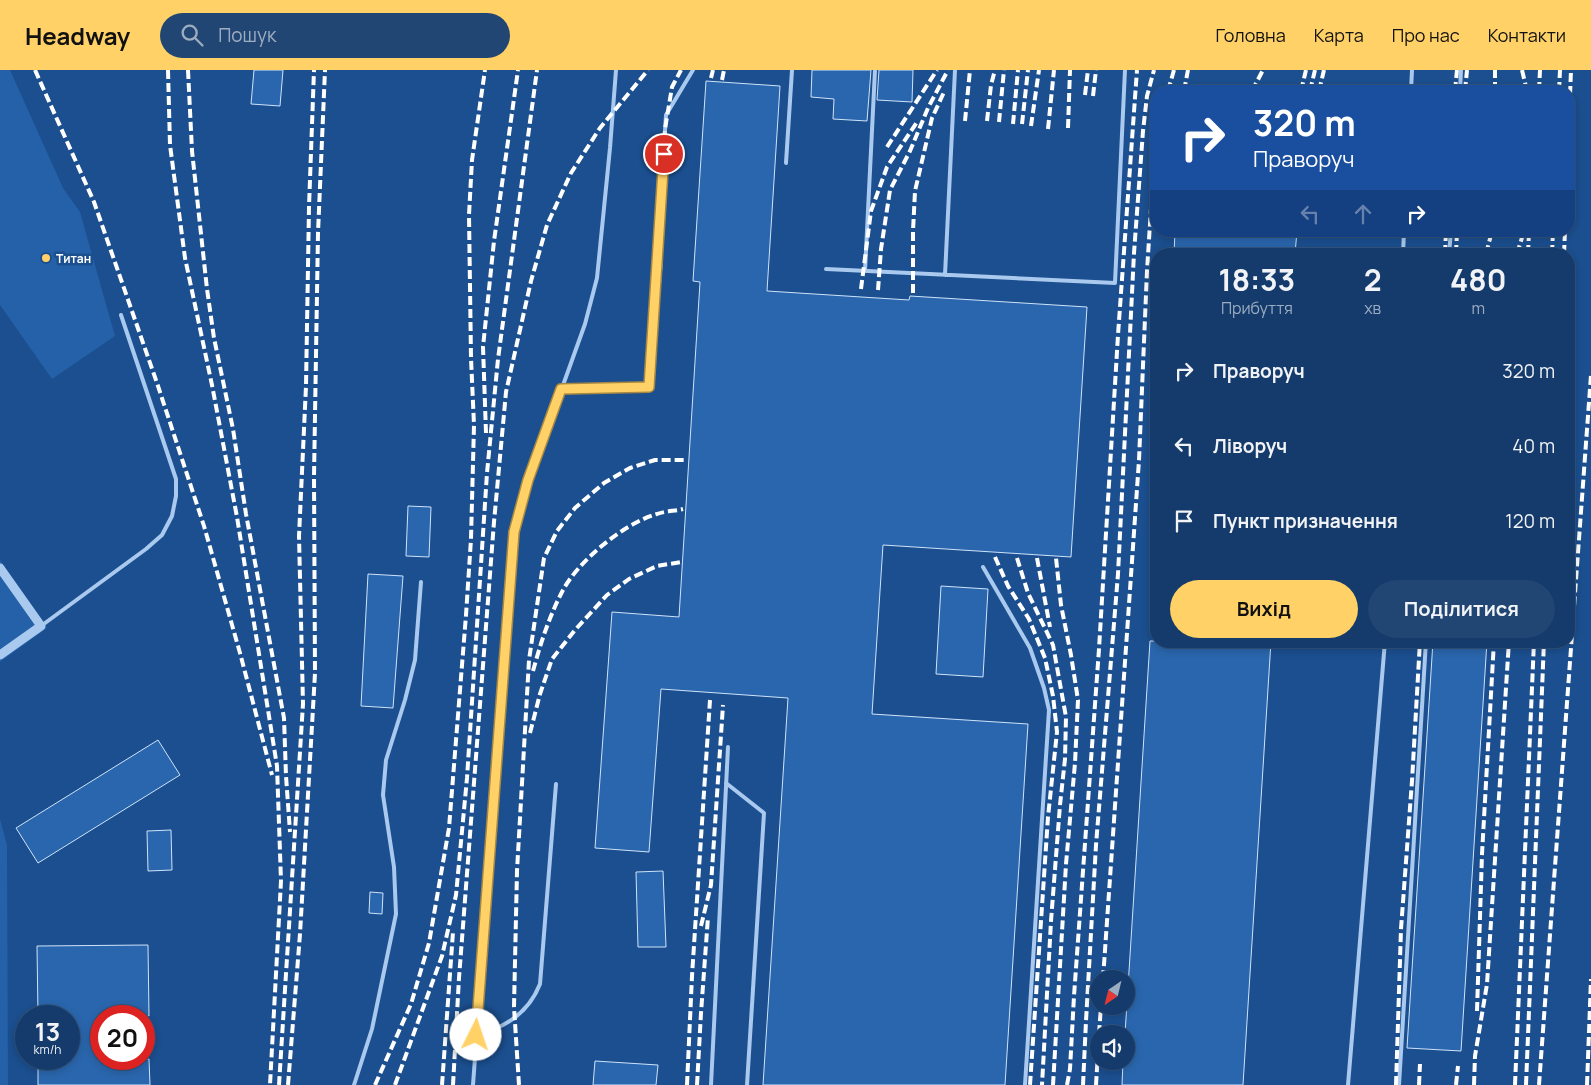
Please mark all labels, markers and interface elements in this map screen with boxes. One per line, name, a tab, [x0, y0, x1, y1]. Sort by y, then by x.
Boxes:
search box	[160, 13, 510, 58]
text: Headway	[25, 19, 130, 52]
icon: search	[178, 21, 206, 49]
text: Пошук	[218, 22, 276, 48]
text: Головна	[1216, 23, 1286, 47]
text: Карта	[1314, 23, 1364, 47]
text: Про нас	[1392, 23, 1460, 47]
text: Контакти	[1488, 23, 1566, 47]
text: 320 m	[1253, 99, 1356, 147]
icon: right	[1170, 105, 1235, 170]
pin	[643, 133, 685, 175]
icon: arrive	[650, 140, 678, 168]
text: Праворуч	[1253, 144, 1354, 174]
icon: left	[1296, 200, 1324, 228]
icon: ahead	[1349, 200, 1377, 228]
icon: right	[1402, 200, 1430, 228]
place label: Титан	[56, 250, 91, 267]
marker: Титан	[40, 252, 52, 264]
text: 18:33	[1219, 259, 1295, 300]
text: 2	[1364, 259, 1382, 300]
text: 480	[1450, 259, 1506, 300]
text: Прибуття	[1221, 297, 1293, 319]
text: хв	[1364, 297, 1381, 319]
text: m	[1472, 297, 1485, 319]
icon: right	[1170, 357, 1198, 385]
text: Праворуч	[1213, 358, 1305, 384]
text: 320 m	[1502, 358, 1555, 384]
icon: left	[1170, 432, 1198, 460]
text: Ліворуч	[1213, 433, 1287, 459]
text: 40 m	[1512, 433, 1555, 459]
icon: arrive	[1170, 507, 1198, 535]
text: Пункт призначення	[1213, 508, 1398, 534]
text: 120 m	[1505, 508, 1555, 534]
button: Вихід	[1170, 580, 1358, 638]
button: Поділитися	[1368, 580, 1555, 638]
north arrow	[1090, 970, 1135, 1015]
map controls	[1090, 970, 1135, 1070]
speed limit sign: 20	[90, 1005, 155, 1070]
position arrow	[449, 1008, 501, 1060]
text: 13	[35, 1014, 60, 1049]
button: sound	[1090, 1025, 1135, 1070]
text: km/h	[34, 1041, 61, 1058]

